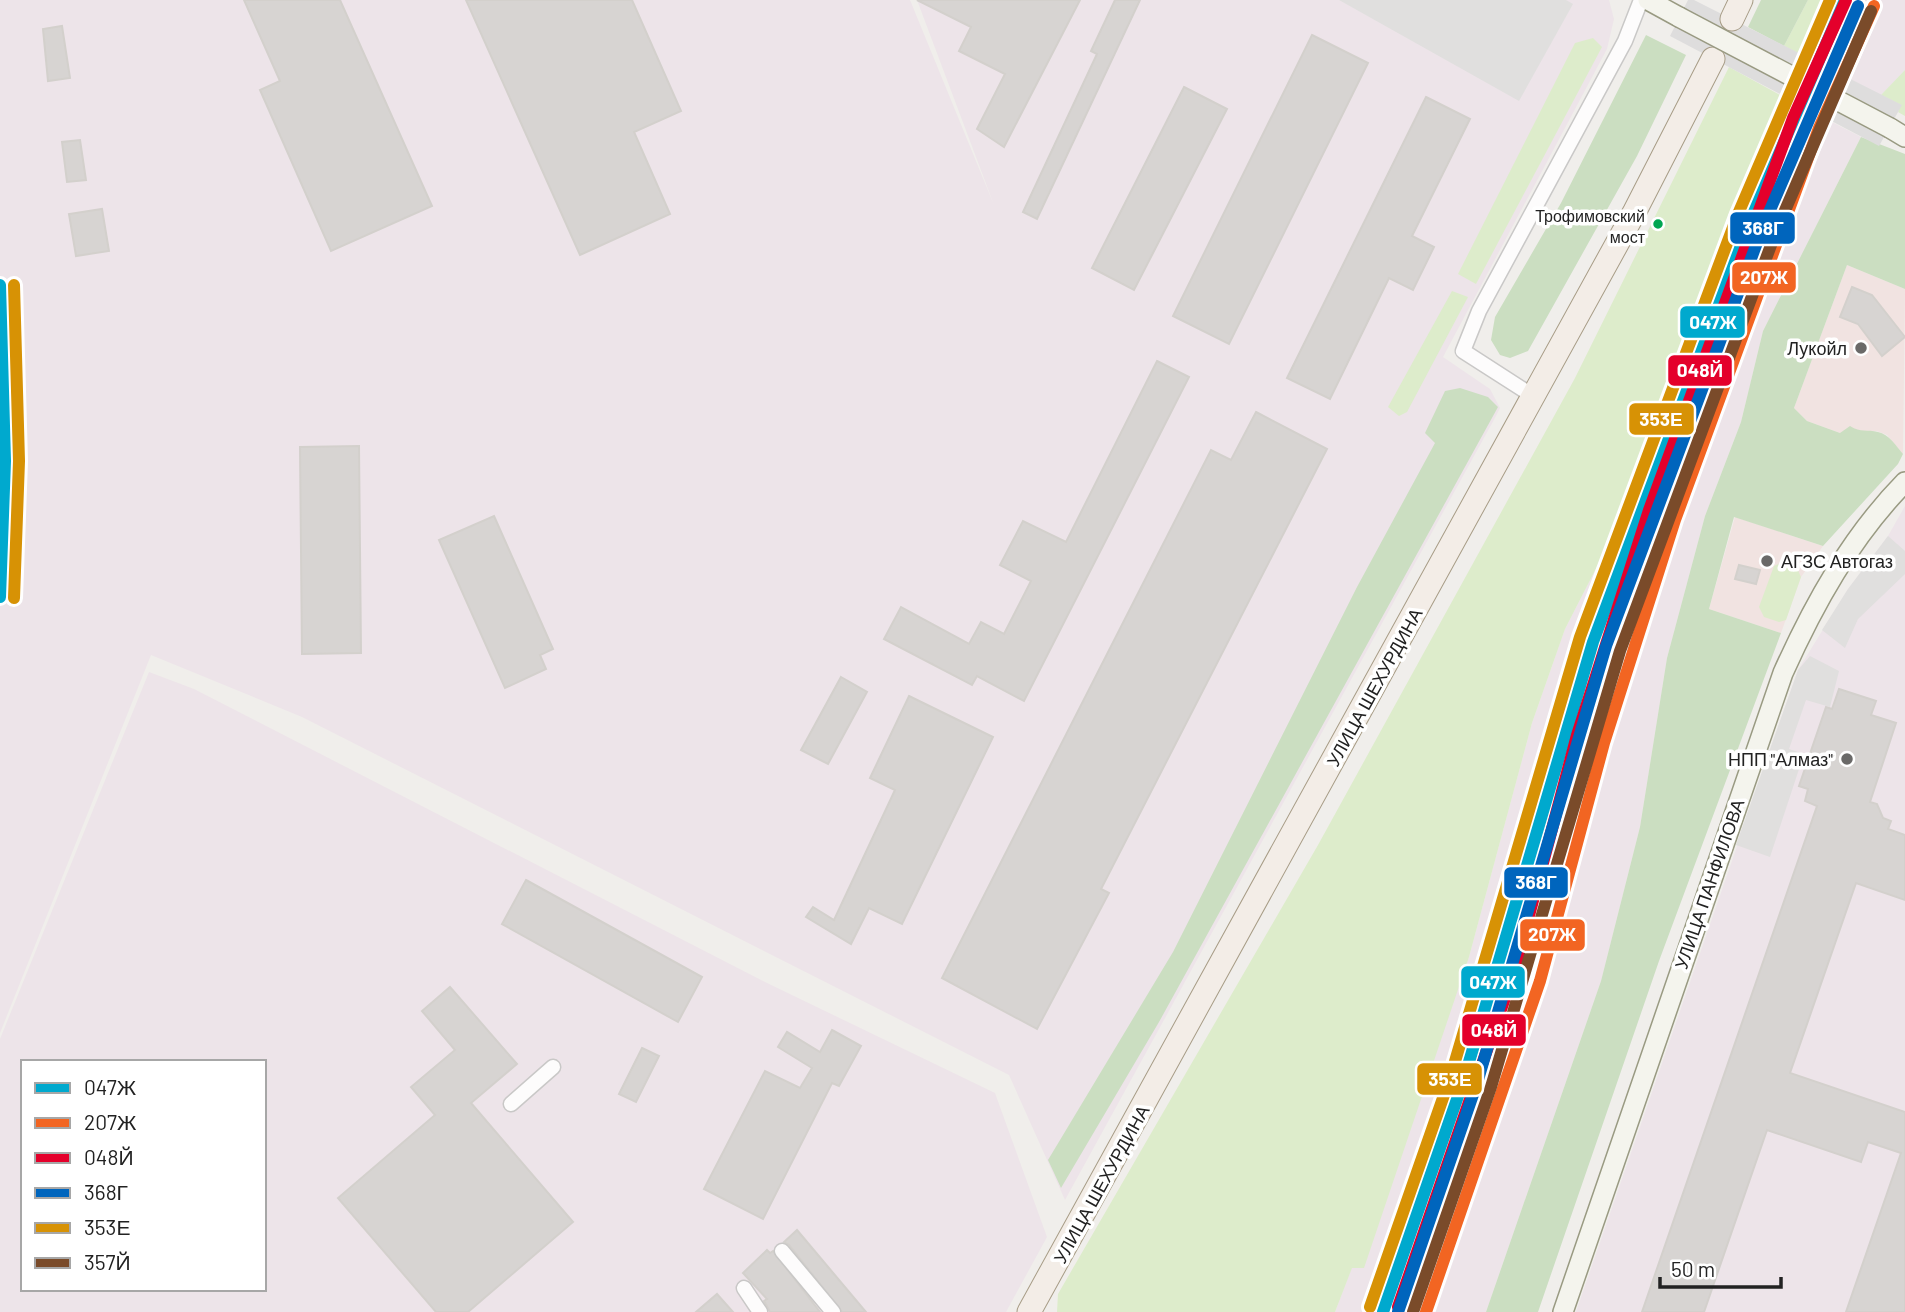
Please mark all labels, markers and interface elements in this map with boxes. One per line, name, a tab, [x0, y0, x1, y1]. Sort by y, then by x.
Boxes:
place label: Трофимовский мост	[1535, 206, 1646, 246]
line badge: 368Г	[1729, 211, 1796, 245]
text: 368Г	[1742, 216, 1784, 239]
marker: Трофимовский мост	[1651, 217, 1665, 231]
line badge: 207Ж	[1731, 261, 1797, 294]
text: 207Ж	[1740, 265, 1789, 288]
line badge: 047Ж	[1679, 305, 1746, 339]
text: 047Ж	[1689, 310, 1738, 333]
place label: Лукойл	[1787, 337, 1847, 359]
marker: Лукойл	[1853, 340, 1869, 356]
line badge: 048Й	[1667, 354, 1733, 387]
text: 048Й	[1677, 358, 1723, 381]
line badge: 353Е	[1628, 402, 1695, 436]
text: 353Е	[1639, 407, 1683, 430]
place label: АГЗС Автогаз	[1781, 550, 1893, 572]
marker: АГЗС Автогаз	[1759, 553, 1775, 569]
street label: УЛИЦА ШЕХУРДИНА	[1321, 604, 1427, 770]
place label: НПП "Алмаз"	[1728, 748, 1833, 770]
marker: НПП "Алмаз"	[1839, 751, 1855, 767]
street label: УЛИЦА ПАНФИЛОВА	[1670, 796, 1748, 972]
line badge: 368Г	[1503, 866, 1569, 899]
text: 368Г	[1515, 870, 1557, 893]
line badge: 207Ж	[1519, 918, 1586, 952]
text: 207Ж	[1528, 922, 1577, 945]
line badge: 047Ж	[1460, 965, 1526, 999]
text: 047Ж	[1469, 970, 1518, 993]
line badge: 048Й	[1461, 1013, 1527, 1047]
text: 048Й	[1471, 1018, 1517, 1041]
legend	[21, 1060, 266, 1291]
line badge: 353Е	[1416, 1062, 1483, 1096]
text: 353Е	[1428, 1067, 1472, 1090]
text: 047Ж	[84, 1074, 137, 1099]
street label: УЛИЦА ШЕХУРДИНА	[1048, 1101, 1154, 1267]
text: 207Ж	[84, 1109, 137, 1134]
text: 048Й	[84, 1144, 133, 1169]
text: 368Г	[84, 1179, 128, 1204]
text: 353Е	[84, 1214, 130, 1239]
scale bar	[1660, 1246, 1781, 1290]
text: 357Й	[84, 1249, 131, 1274]
text: 50 m	[1671, 1256, 1715, 1281]

